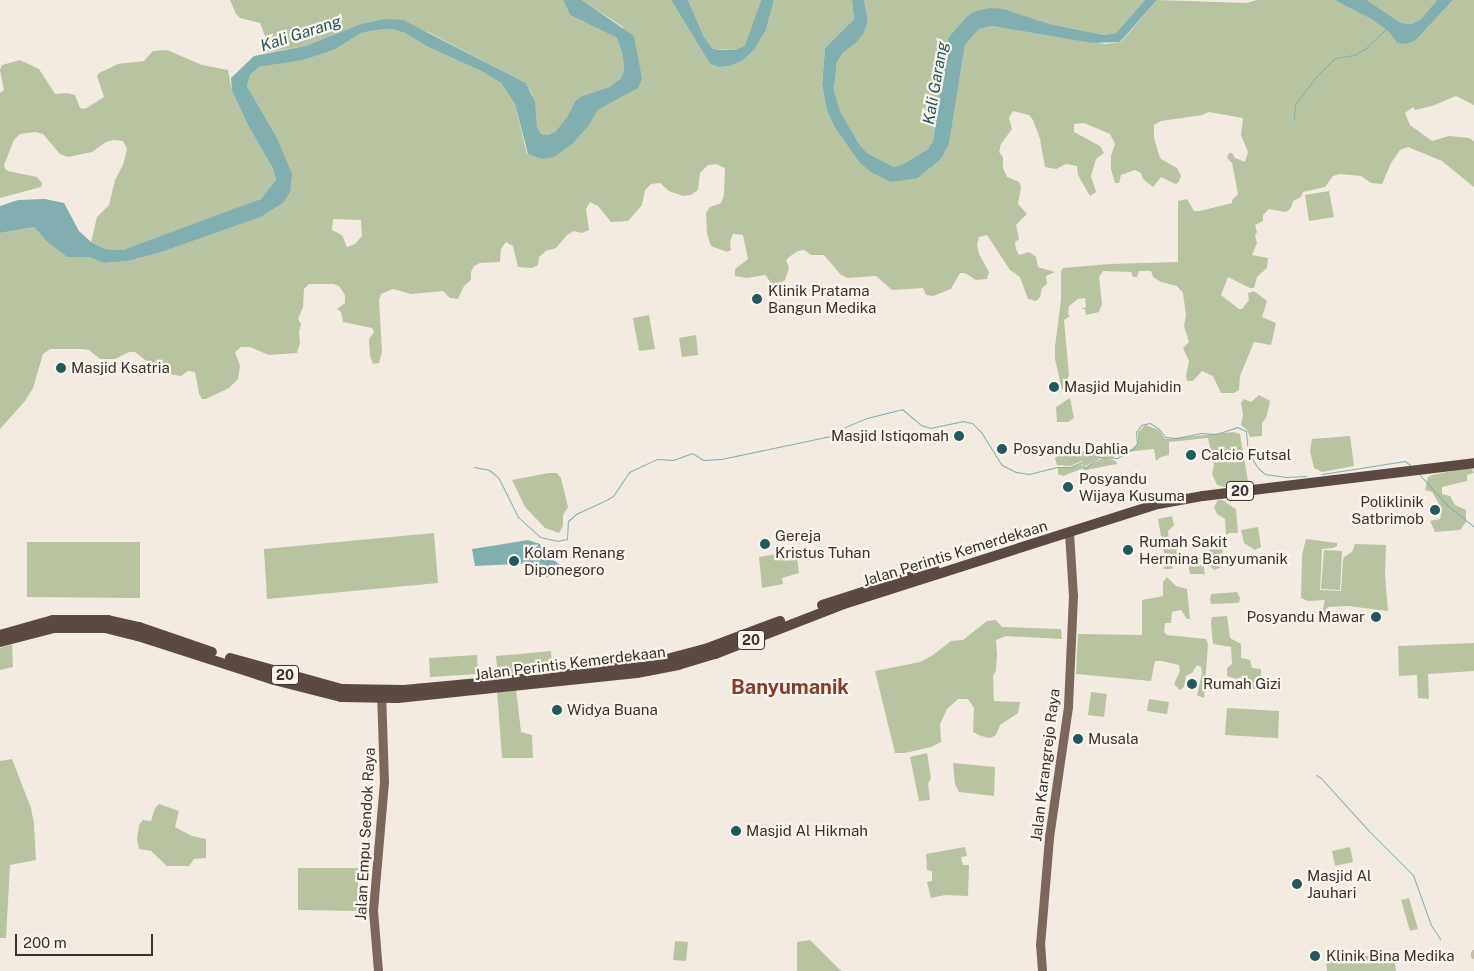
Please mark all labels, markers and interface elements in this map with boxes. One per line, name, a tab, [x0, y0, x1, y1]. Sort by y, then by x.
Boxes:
water label: Kali Garang	[258, 12, 344, 56]
water label: Kali Garang	[919, 40, 953, 126]
place label: Klinik Pratama Bangun Medika	[768, 281, 876, 316]
marker: Klinik Pratama Bangun Medika	[750, 292, 764, 306]
place label: Masjid Ksatria	[71, 359, 170, 377]
marker: Masjid Ksatria	[55, 362, 67, 374]
place label: Masjid Mujahidin	[1064, 378, 1181, 396]
marker: Masjid Mujahidin	[1048, 381, 1060, 393]
place label: Masjid Istiqomah	[831, 427, 949, 445]
marker: Masjid Istiqomah	[953, 430, 965, 442]
place label: Posyandu Dahlia	[1013, 440, 1128, 458]
marker: Posyandu Dahlia	[995, 442, 1009, 456]
place label: Calcio Futsal	[1201, 446, 1291, 464]
marker: Calcio Futsal	[1185, 449, 1197, 461]
place label: Posyandu Wijaya Kusuma	[1079, 469, 1185, 504]
marker: Posyandu Wijaya Kusuma	[1061, 480, 1075, 494]
road number: 20	[1225, 480, 1255, 502]
place label: Poliklinik Satbrimob	[1351, 492, 1424, 527]
marker: Poliklinik Satbrimob	[1428, 503, 1442, 517]
street label: Jalan Perintis Kemerdekaan	[860, 516, 1050, 590]
place label: Gereja Kristus Tuhan	[775, 526, 870, 561]
place label: Rumah Sakit Hermina Banyumanik	[1139, 532, 1288, 567]
marker: Gereja Kristus Tuhan	[759, 538, 771, 550]
place label: Kolam Renang Diponegoro	[524, 543, 625, 578]
marker: Rumah Sakit Hermina Banyumanik	[1121, 543, 1135, 557]
marker: Kolam Renang Diponegoro	[508, 555, 520, 567]
place label: Posyandu Mawar	[1247, 608, 1365, 626]
marker: Posyandu Mawar	[1369, 610, 1383, 624]
road number: 20	[736, 628, 766, 652]
street label: Jalan Perintis Kemerdekaan	[473, 642, 667, 684]
road number: 20	[270, 664, 300, 686]
district label: Banyumanik	[731, 675, 849, 699]
place label: Rumah Gizi	[1203, 675, 1281, 693]
marker: Rumah Gizi	[1185, 677, 1199, 691]
street label: Jalan Karangrejo Raya	[1027, 687, 1063, 843]
place label: Widya Buana	[567, 701, 658, 719]
marker: Widya Buana	[551, 704, 563, 716]
place label: Musala	[1088, 730, 1139, 748]
marker: Musala	[1072, 733, 1084, 745]
street label: Jalan Empu Sendok Raya	[351, 747, 379, 921]
place label: Masjid Al Hikmah	[746, 822, 868, 840]
marker: Masjid Al Hikmah	[730, 825, 742, 837]
place label: Masjid Al Jauhari	[1307, 866, 1372, 901]
marker: Masjid Al Jauhari	[1291, 878, 1303, 890]
scale bar	[18, 924, 155, 956]
text: 200 m	[23, 934, 67, 951]
place label: Klinik Bina Medika	[1326, 947, 1455, 965]
marker: Klinik Bina Medika	[1308, 949, 1322, 963]

